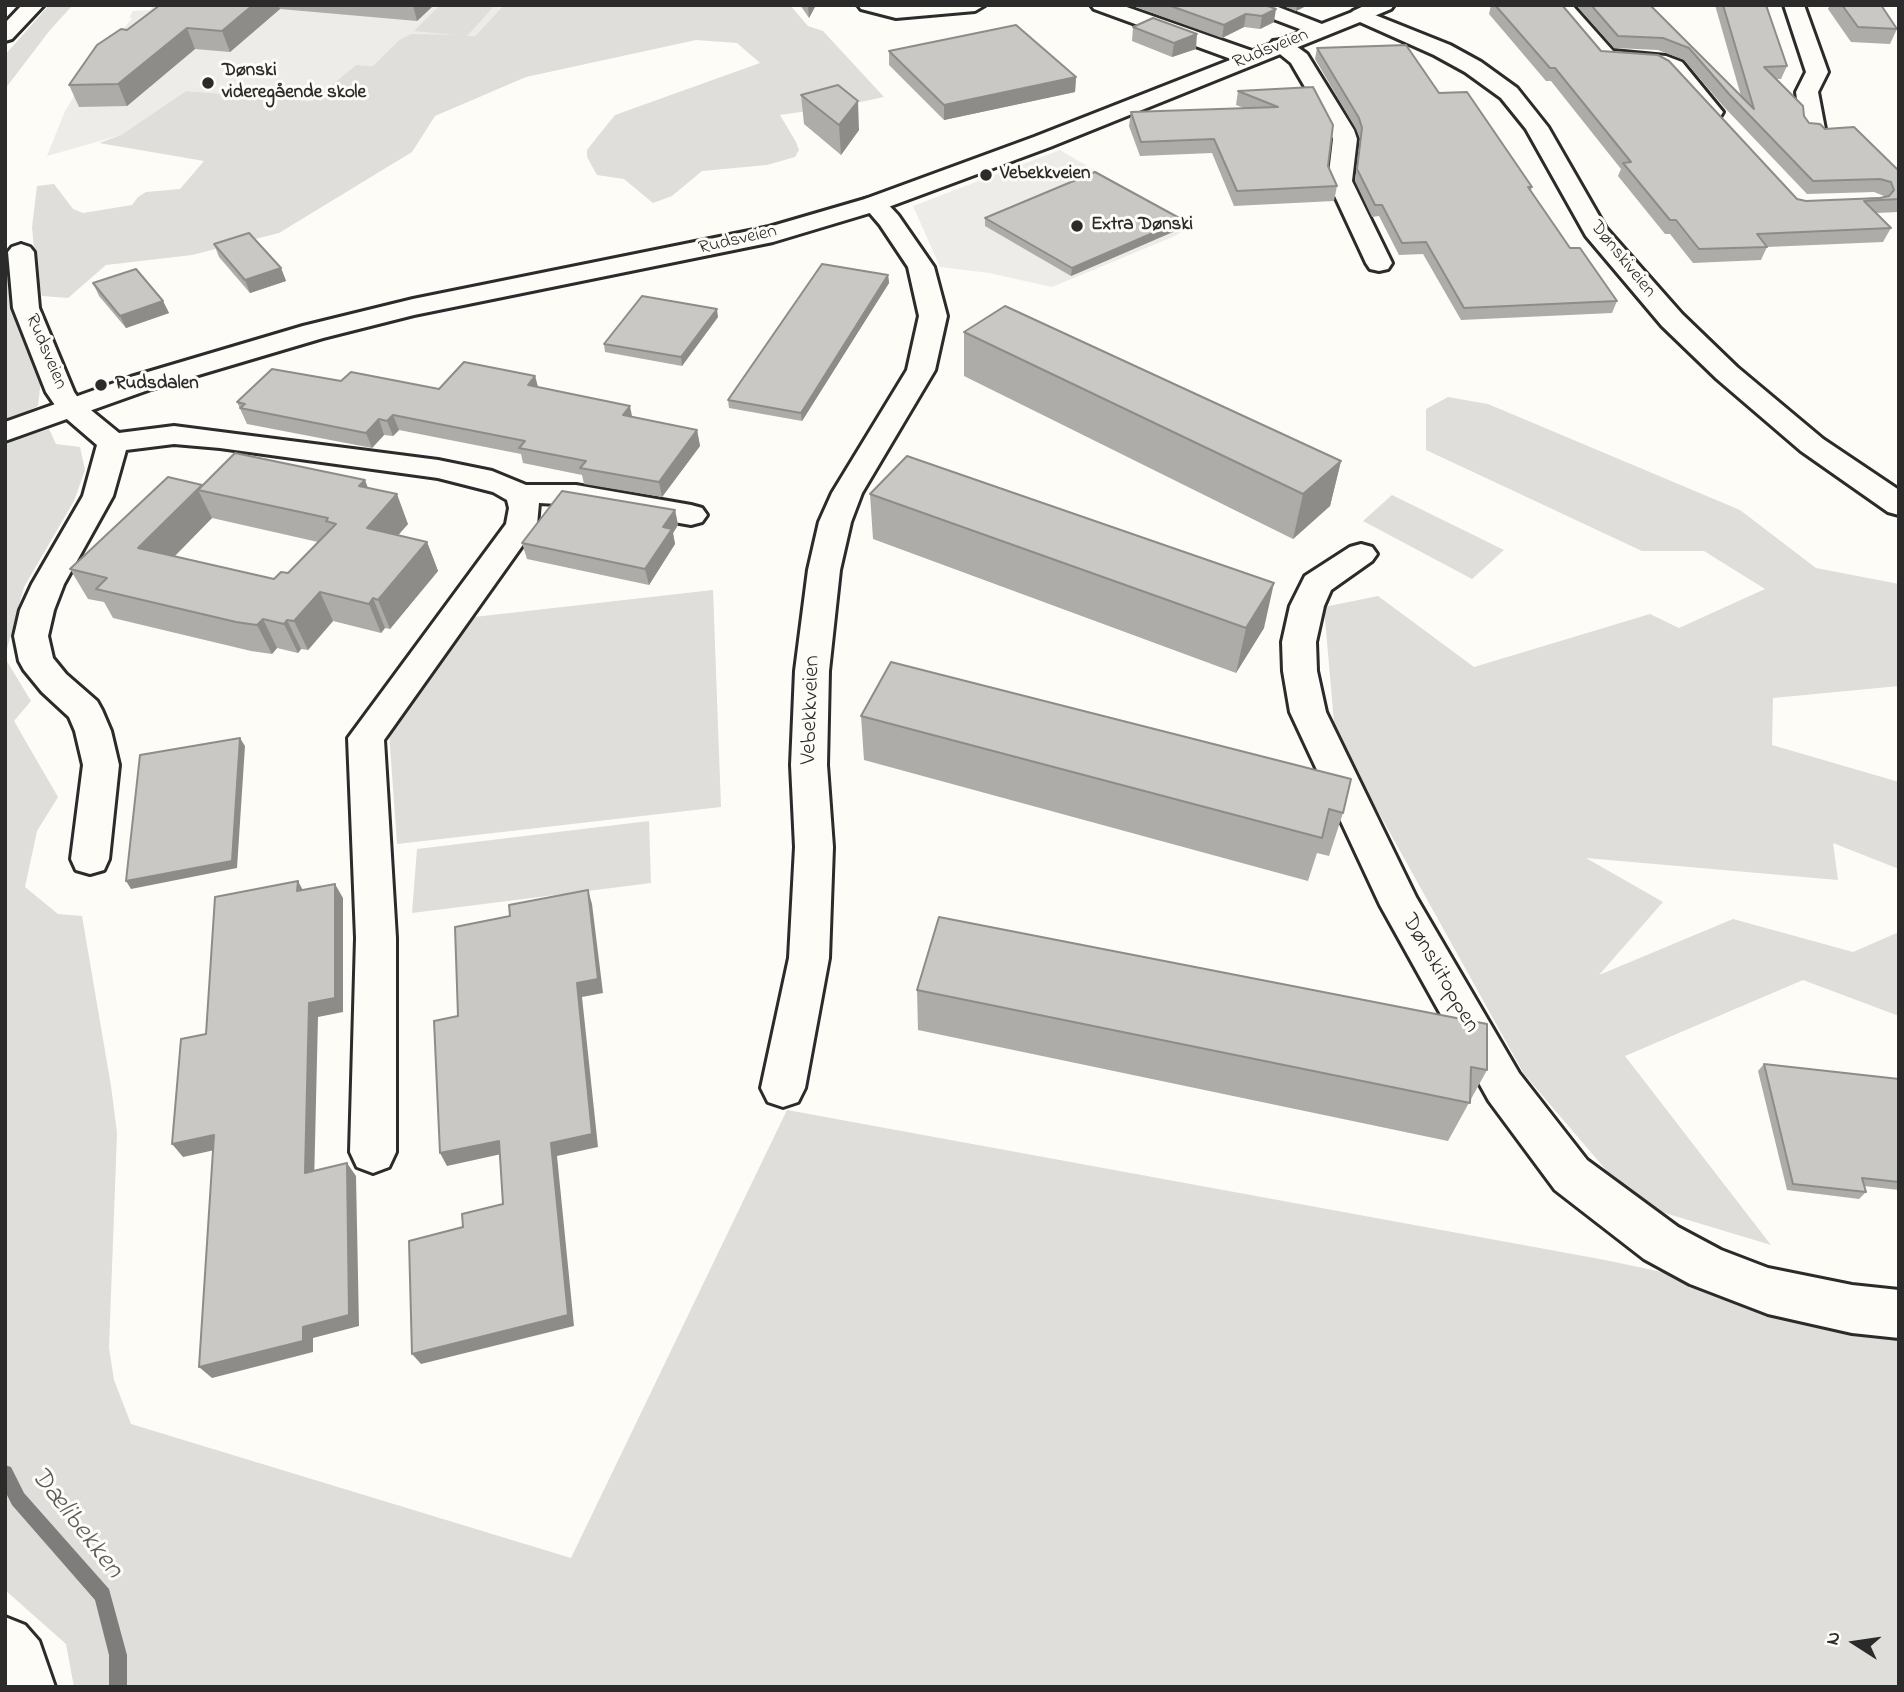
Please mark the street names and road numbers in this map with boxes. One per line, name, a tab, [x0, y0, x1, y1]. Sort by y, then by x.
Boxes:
street label: Rudsveien	[1230, 25, 1312, 75]
street label: Dønskiveien	[1584, 217, 1660, 303]
street label: Rudsveien	[697, 221, 779, 261]
street label: Rudsveien	[19, 311, 71, 393]
street label: Vebekkveien	[796, 655, 828, 765]
street label: Dønskitoppen	[1394, 910, 1484, 1038]

